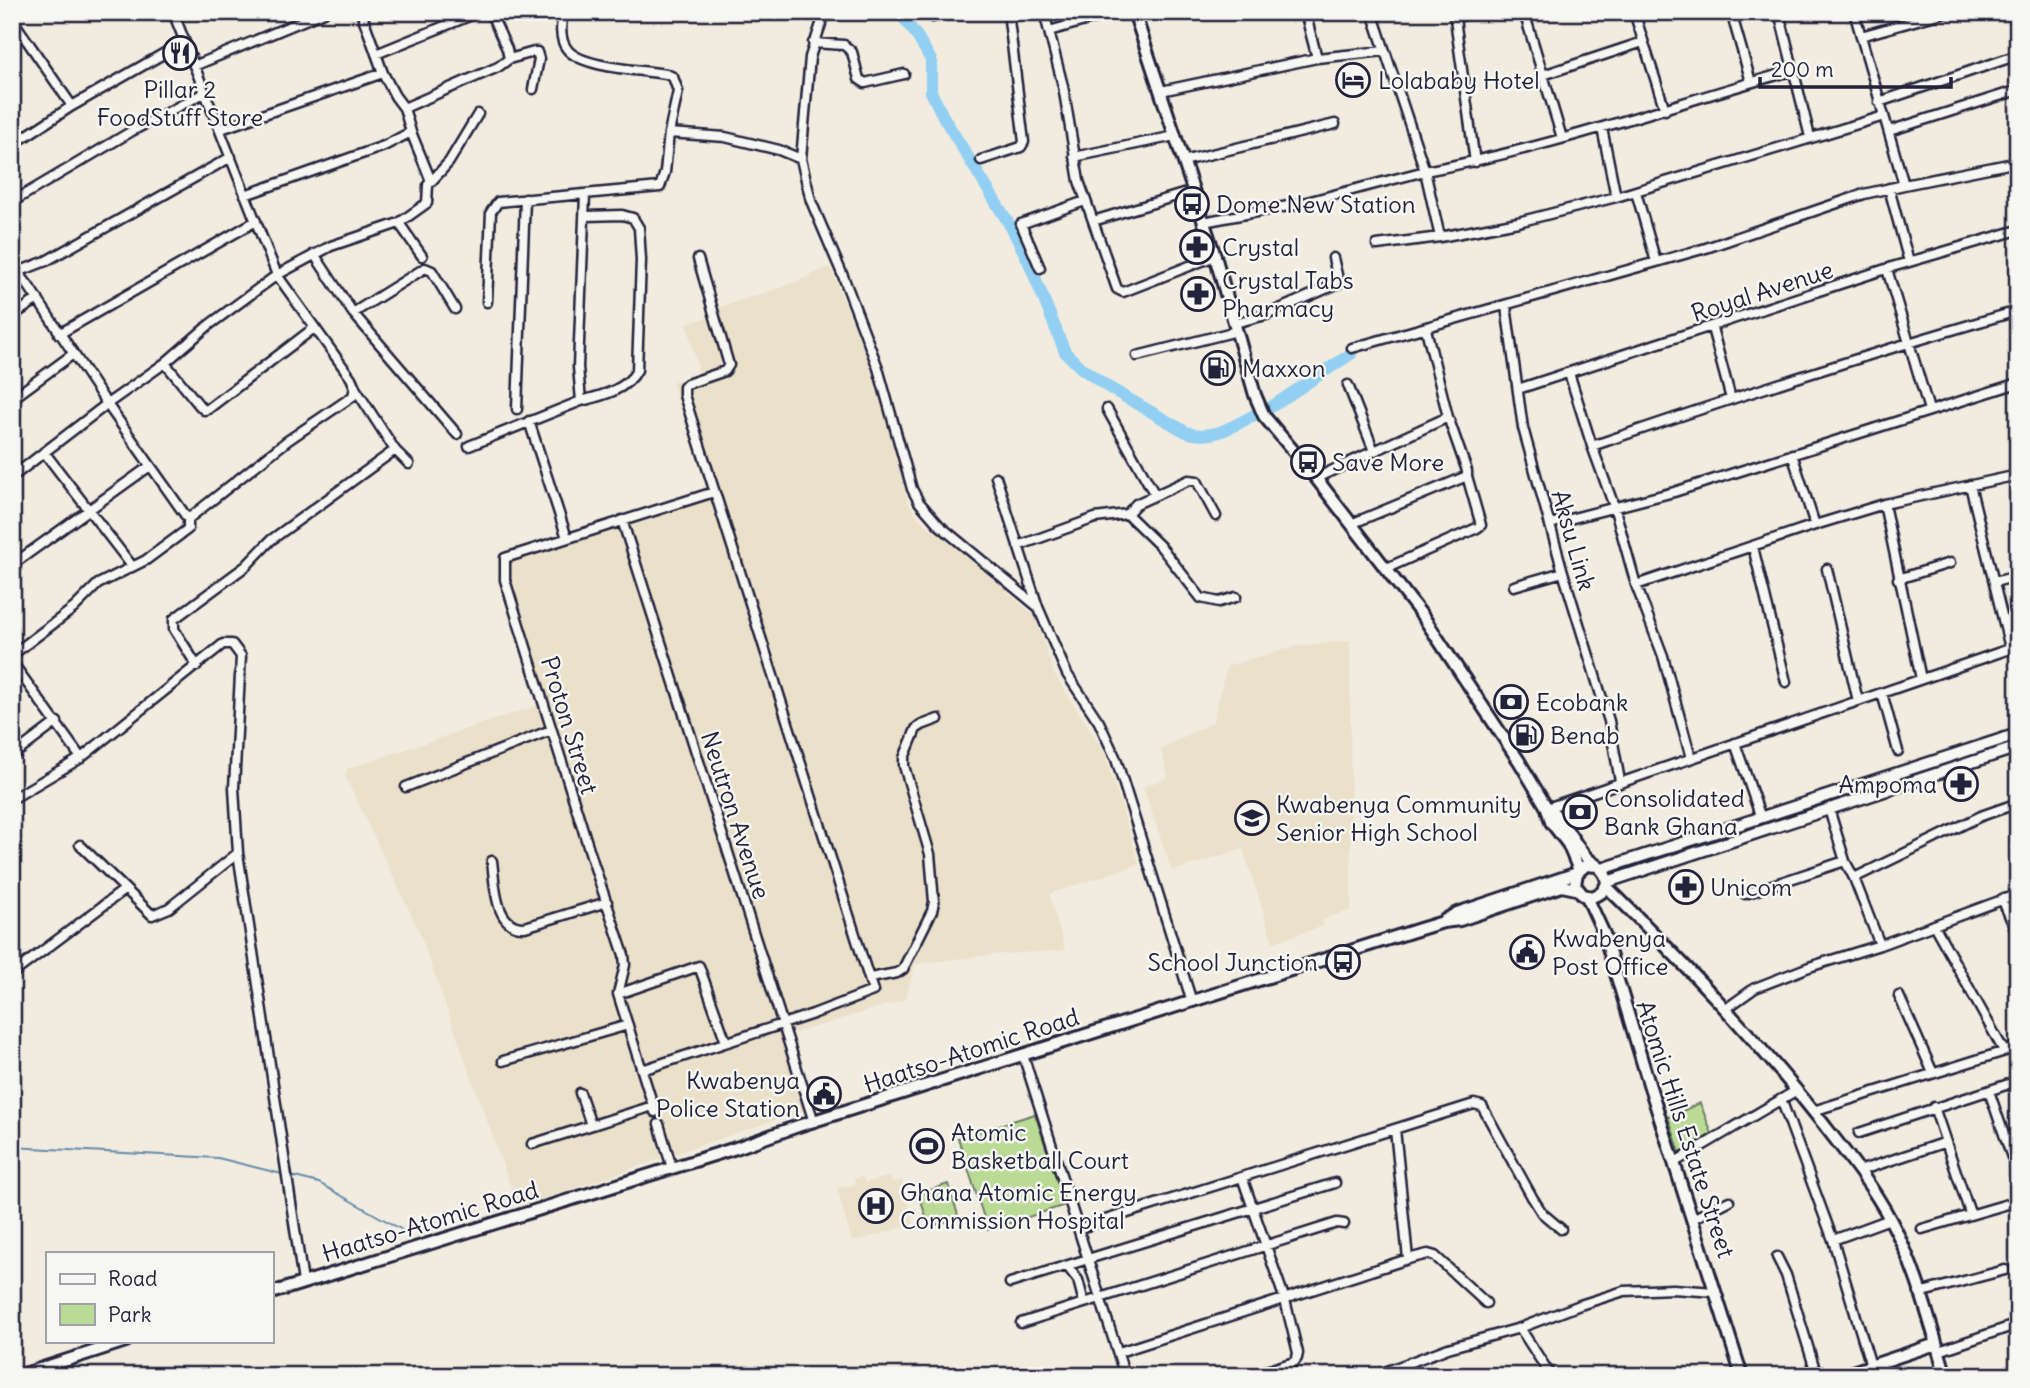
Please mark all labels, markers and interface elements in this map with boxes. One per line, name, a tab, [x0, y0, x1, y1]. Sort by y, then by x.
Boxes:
restaurant icon: Pillar 2 FoodStuff Store	[161, 34, 199, 72]
scale bar	[1760, 46, 1951, 90]
text: 200 m	[1771, 56, 1834, 83]
hotel icon: Lolababy Hotel	[1334, 61, 1372, 99]
place label: Lolababy Hotel	[1378, 65, 1540, 95]
place label: Pillar 2 FoodStuff Store	[97, 74, 263, 132]
bus stop icon: Dome New Station	[1173, 185, 1211, 223]
place label: Dome New Station	[1216, 189, 1416, 219]
pharmacy icon: Crystal	[1178, 228, 1216, 266]
place label: Crystal	[1222, 232, 1299, 262]
street label: Royal Avenue	[1687, 254, 1837, 328]
place label: Crystal Tabs Pharmacy	[1222, 265, 1354, 323]
pharmacy icon: Crystal Tabs Pharmacy	[1179, 275, 1217, 313]
fuel station icon: Maxxon	[1199, 349, 1237, 387]
place label: Maxxon	[1242, 353, 1326, 383]
bus stop icon: Save More	[1289, 443, 1327, 481]
place label: Save More	[1332, 447, 1444, 477]
street label: Aksu Link	[1545, 486, 1603, 594]
street label: Proton Street	[535, 652, 605, 798]
bank icon: Ecobank	[1492, 683, 1530, 721]
place label: Ecobank	[1536, 687, 1628, 717]
fuel station icon: Benab	[1507, 716, 1545, 754]
place label: Benab	[1550, 720, 1620, 750]
street label: Neutron Avenue	[695, 727, 777, 903]
pharmacy icon: Ampoma	[1942, 765, 1980, 803]
place label: Ampoma	[1839, 769, 1937, 799]
place label: Consolidated Bank Ghana	[1604, 783, 1745, 841]
place label: Kwabenya Community Senior High School	[1276, 789, 1522, 847]
bank icon: Consolidated Bank Ghana	[1561, 793, 1599, 831]
school or university icon: Kwabenya Community Senior High School	[1233, 799, 1271, 837]
pharmacy icon: Unicom	[1667, 868, 1705, 906]
place label: Unicom	[1710, 872, 1792, 902]
place label: Kwabenya Post Office	[1552, 923, 1669, 981]
public building icon: Kwabenya Post Office	[1508, 933, 1546, 971]
bus stop icon: School Junction	[1324, 943, 1362, 981]
place label: School Junction	[1147, 947, 1318, 977]
street label: Atomic Hills Estate Street	[1630, 997, 1742, 1261]
street label: Haatso-Atomic Road	[860, 1001, 1082, 1099]
place label: Kwabenya Police Station	[656, 1065, 800, 1123]
public building icon: Kwabenya Police Station	[805, 1075, 843, 1113]
place label: Atomic Basketball Court	[951, 1117, 1129, 1175]
sports icon: Atomic Basketball Court	[908, 1127, 946, 1165]
street label: Haatso-Atomic Road	[318, 1174, 542, 1268]
place label: Ghana Atomic Energy Commission Hospital	[900, 1177, 1137, 1235]
hospital icon: Ghana Atomic Energy Commission Hospital	[857, 1187, 895, 1225]
legend	[46, 1252, 273, 1342]
text: Road	[108, 1265, 157, 1292]
text: Park	[108, 1301, 151, 1328]

